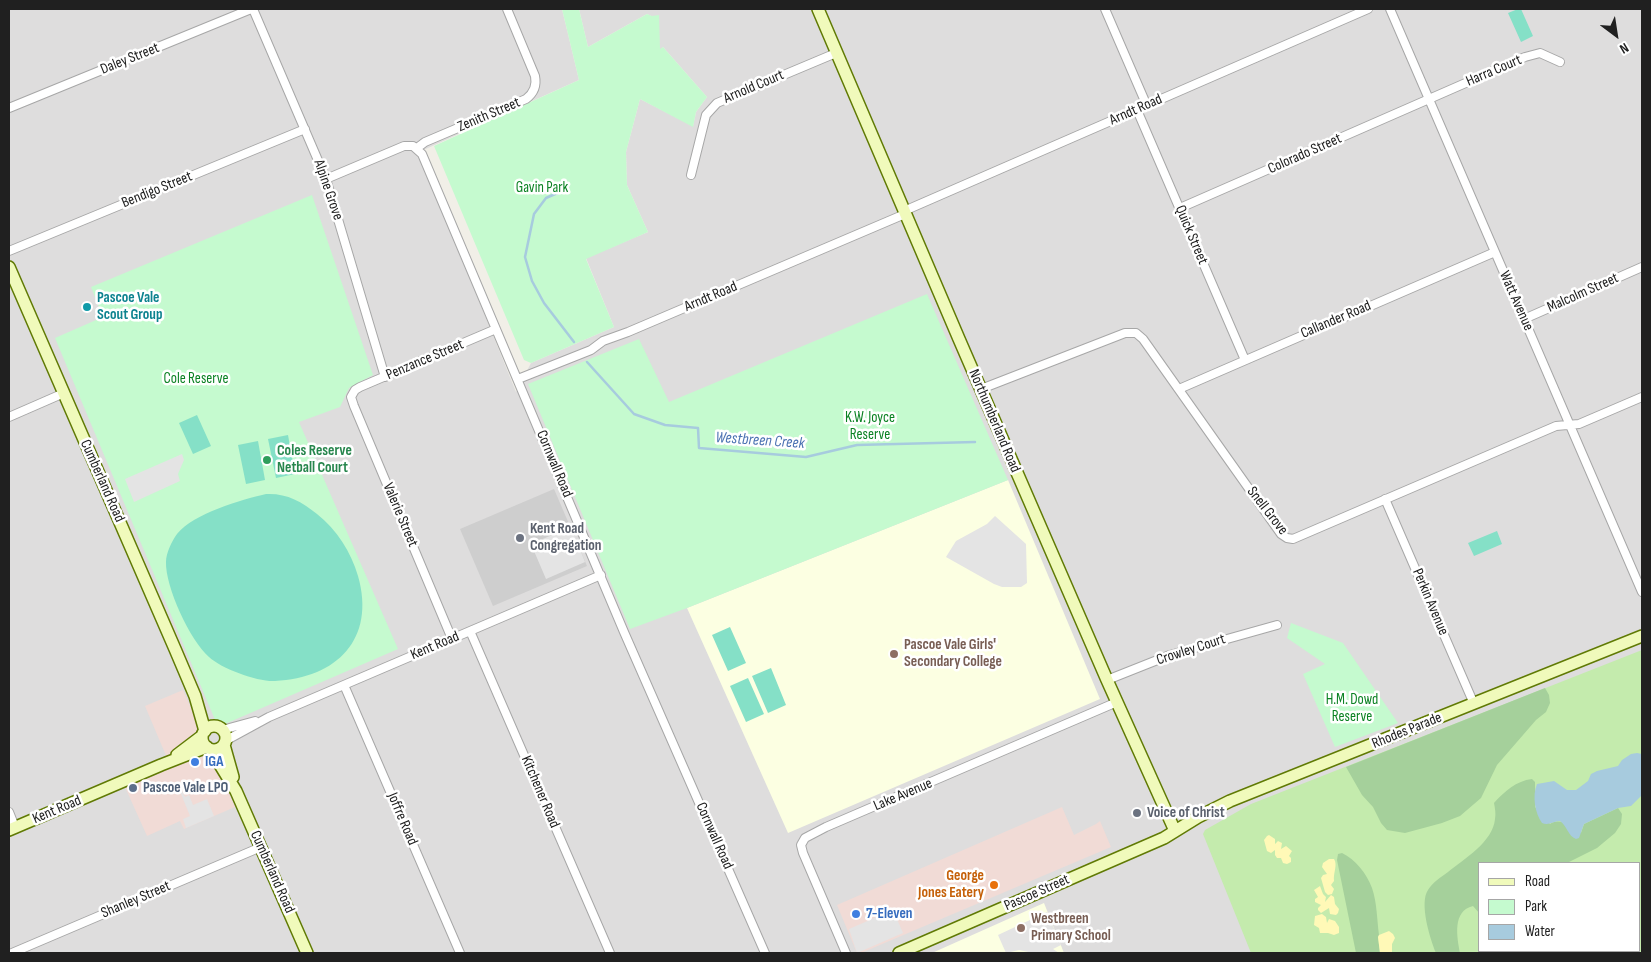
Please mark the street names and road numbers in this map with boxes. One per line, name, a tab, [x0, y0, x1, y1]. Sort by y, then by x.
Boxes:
street label: Daley Street	[98, 39, 162, 79]
street label: Harra Court	[1464, 51, 1524, 91]
street label: Arnold Court	[721, 66, 787, 108]
street label: Arndt Road	[1107, 90, 1165, 130]
street label: Zenith Street	[455, 94, 523, 136]
street label: Colorado Street	[1265, 130, 1345, 178]
street label: Alpine Grove	[309, 157, 347, 223]
street label: Bendigo Street	[119, 168, 195, 212]
street label: Quick Street	[1171, 203, 1211, 267]
street label: Watt Avenue	[1495, 268, 1537, 334]
street label: Malcolm Street	[1545, 269, 1621, 317]
street label: Arndt Road	[682, 278, 740, 316]
street label: Callander Road	[1298, 297, 1374, 343]
street label: Penzance Street	[384, 336, 466, 384]
street label: Northumberland Road	[964, 367, 1024, 475]
street label: Cornwall Road	[532, 428, 576, 500]
street label: Cumberland Road	[76, 437, 128, 525]
street label: Valerie Street	[378, 480, 422, 550]
street label: Snell Grove	[1243, 483, 1291, 539]
street label: Perkin Avenue	[1408, 566, 1452, 638]
street label: Kent Road	[408, 628, 462, 664]
street label: Crowley Court	[1154, 630, 1228, 670]
street label: Rhodes Parade	[1369, 709, 1445, 753]
street label: Kitchener Road	[517, 753, 563, 831]
street label: Lake Avenue	[871, 775, 935, 815]
street label: Joffre Road	[383, 790, 421, 848]
street label: Kent Road	[30, 792, 84, 828]
street label: Cornwall Road	[691, 800, 737, 872]
street label: Cumberland Road	[246, 828, 298, 916]
street label: Pascoe Street	[1002, 871, 1072, 915]
street label: Shanley Street	[99, 877, 173, 923]

